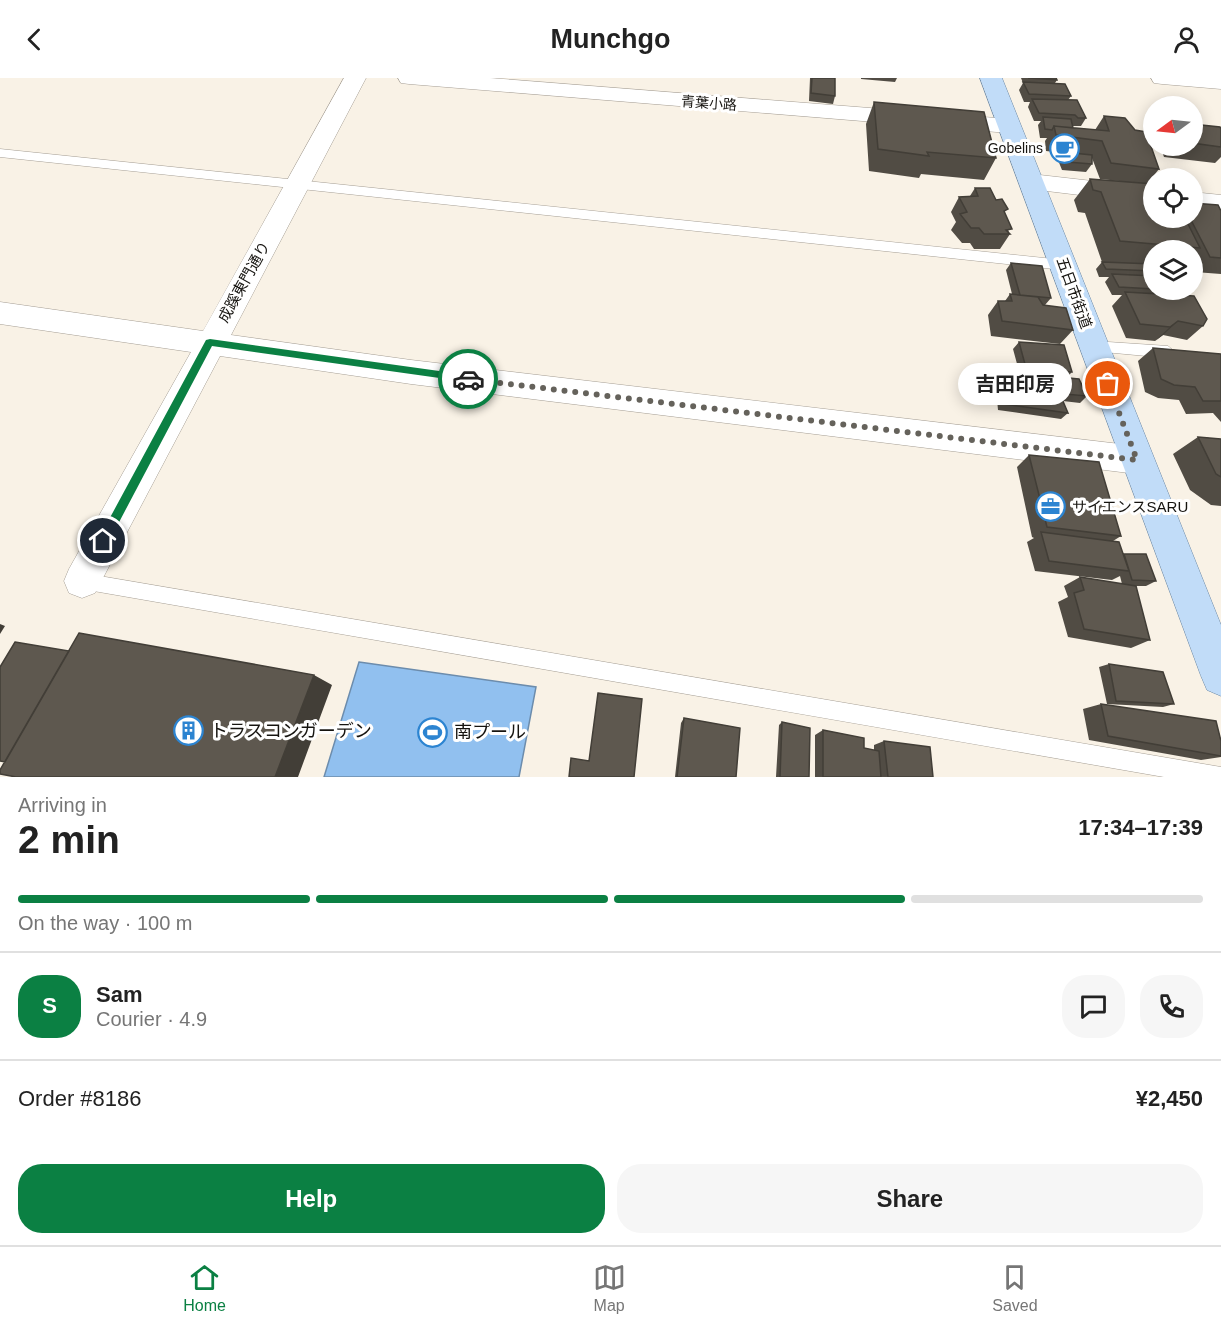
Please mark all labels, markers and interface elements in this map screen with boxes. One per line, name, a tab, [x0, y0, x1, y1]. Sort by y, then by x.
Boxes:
icon: back	[18, 23, 51, 56]
icon: person	[1170, 23, 1203, 56]
text: Munchgo	[551, 24, 670, 54]
street label: 青葉小路	[681, 93, 737, 113]
north arrow	[1143, 96, 1203, 156]
map controls	[1143, 96, 1203, 300]
cafe icon: Gobelins	[1048, 132, 1080, 164]
place label: Gobelins	[988, 140, 1043, 156]
button: locate	[1143, 168, 1203, 228]
street label: 成蹊東門通り	[214, 238, 273, 325]
button: layers	[1143, 240, 1203, 300]
street label: 五日市街道	[1054, 255, 1095, 331]
courier	[438, 349, 498, 409]
pin	[1082, 358, 1133, 409]
icon: car	[452, 363, 485, 396]
callout: 吉田印房	[958, 363, 1072, 405]
icon: bag	[1091, 367, 1124, 400]
text: 吉田印房	[975, 373, 1055, 395]
office icon: サイエンスSARU	[1035, 491, 1067, 523]
place label: サイエンスSARU	[1072, 498, 1188, 515]
pin	[77, 515, 128, 566]
icon: home	[86, 524, 119, 557]
building icon: トラスコンガーデン	[173, 715, 205, 747]
sports icon: 南プール	[417, 716, 449, 748]
place label: トラスコンガーデン	[210, 721, 372, 741]
place label: 南プール	[454, 722, 526, 742]
text: Arriving in	[18, 794, 107, 816]
text: 17:34–17:39	[1078, 815, 1203, 840]
text: 2 min	[18, 818, 120, 861]
text: On the way · 100 m	[18, 912, 193, 934]
button: chat	[1062, 975, 1125, 1038]
button: phone	[1140, 975, 1203, 1038]
text: Sam	[96, 982, 142, 1007]
text: S	[42, 993, 57, 1018]
text: Courier · 4.9	[96, 1008, 207, 1030]
text: Order #8186	[18, 1086, 142, 1111]
text: ¥2,450	[1136, 1086, 1203, 1111]
button: Help	[18, 1164, 605, 1233]
button: Share	[617, 1164, 1203, 1233]
tab: Home	[183, 1261, 226, 1315]
tab: Map	[593, 1261, 626, 1315]
tab: Saved	[992, 1261, 1038, 1315]

